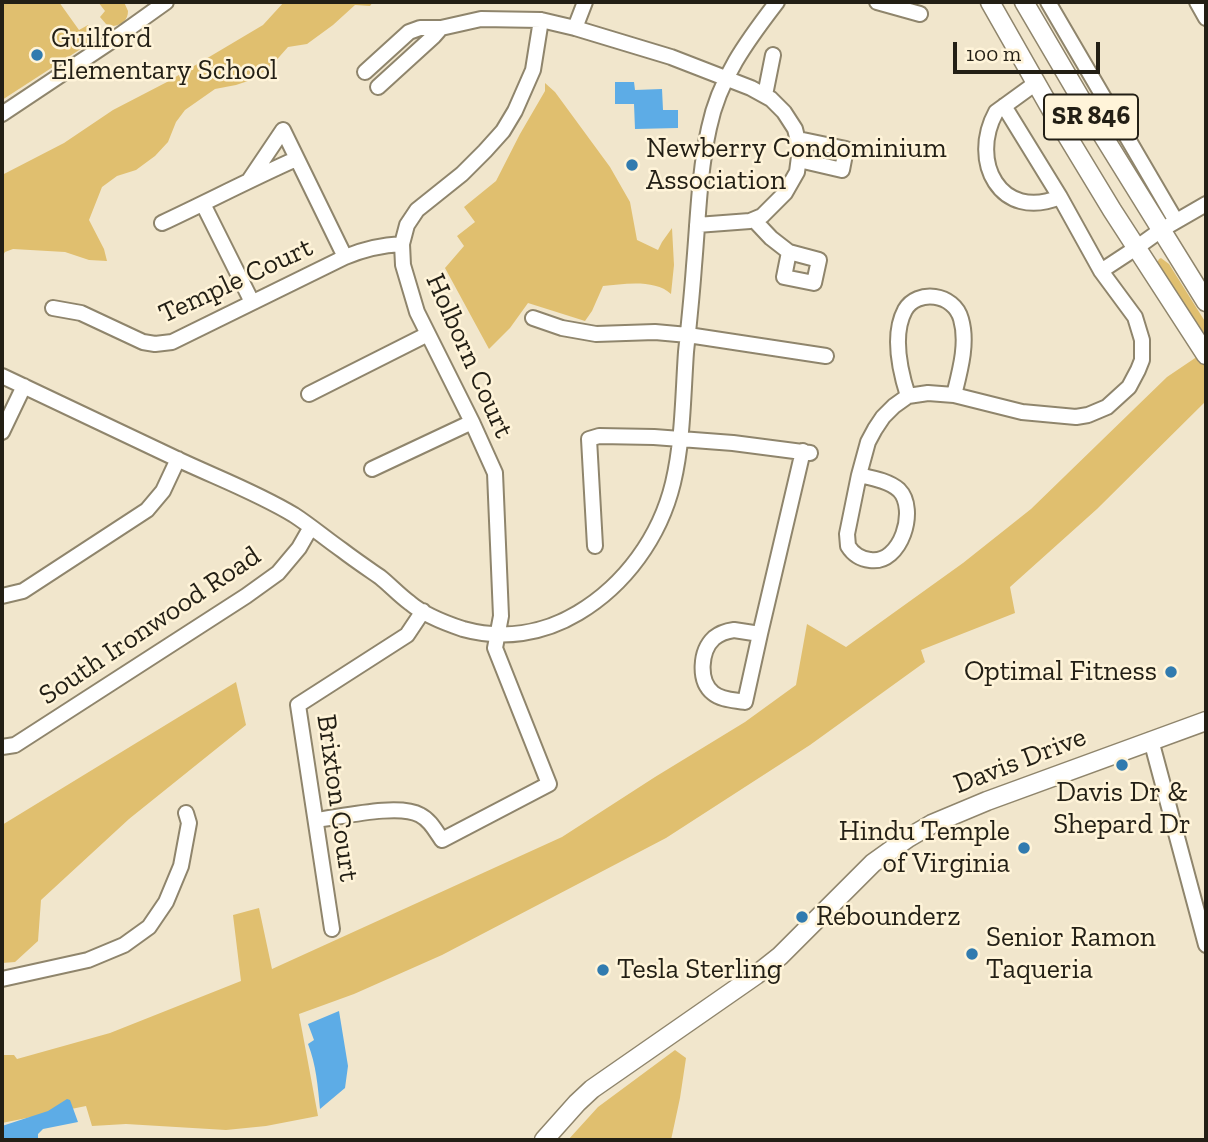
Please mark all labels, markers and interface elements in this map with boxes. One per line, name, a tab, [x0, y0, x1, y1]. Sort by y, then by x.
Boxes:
place label: Guilford Elementary School	[51, 22, 277, 88]
scale bar	[956, 28, 1103, 72]
text: 100 m	[966, 41, 1021, 66]
marker: Guilford Elementary School	[29, 47, 45, 63]
road number: SR 846	[1044, 94, 1138, 140]
place label: Newberry Condominium Association	[646, 132, 947, 198]
marker: Newberry Condominium Association	[624, 157, 640, 173]
street label: Temple Court	[154, 231, 318, 331]
street label: Holborn Court	[418, 269, 520, 443]
street label: South Ironwood Road	[33, 539, 267, 713]
place label: Optimal Fitness	[964, 655, 1157, 689]
marker: Optimal Fitness	[1163, 664, 1179, 680]
street label: Brixton Court	[309, 712, 365, 884]
street label: Davis Drive	[949, 720, 1091, 802]
marker: Davis Dr & Shepard Dr	[1114, 757, 1130, 773]
place label: Davis Dr & Shepard Dr	[1053, 776, 1191, 842]
place label: Hindu Temple of Virginia	[839, 815, 1010, 881]
marker: Hindu Temple of Virginia	[1016, 840, 1032, 856]
place label: Rebounderz	[816, 900, 960, 934]
marker: Rebounderz	[794, 909, 810, 925]
place label: Senior Ramon Taqueria	[986, 921, 1156, 987]
marker: Senior Ramon Taqueria	[964, 946, 980, 962]
place label: Tesla Sterling	[617, 953, 782, 987]
marker: Tesla Sterling	[595, 962, 611, 978]

